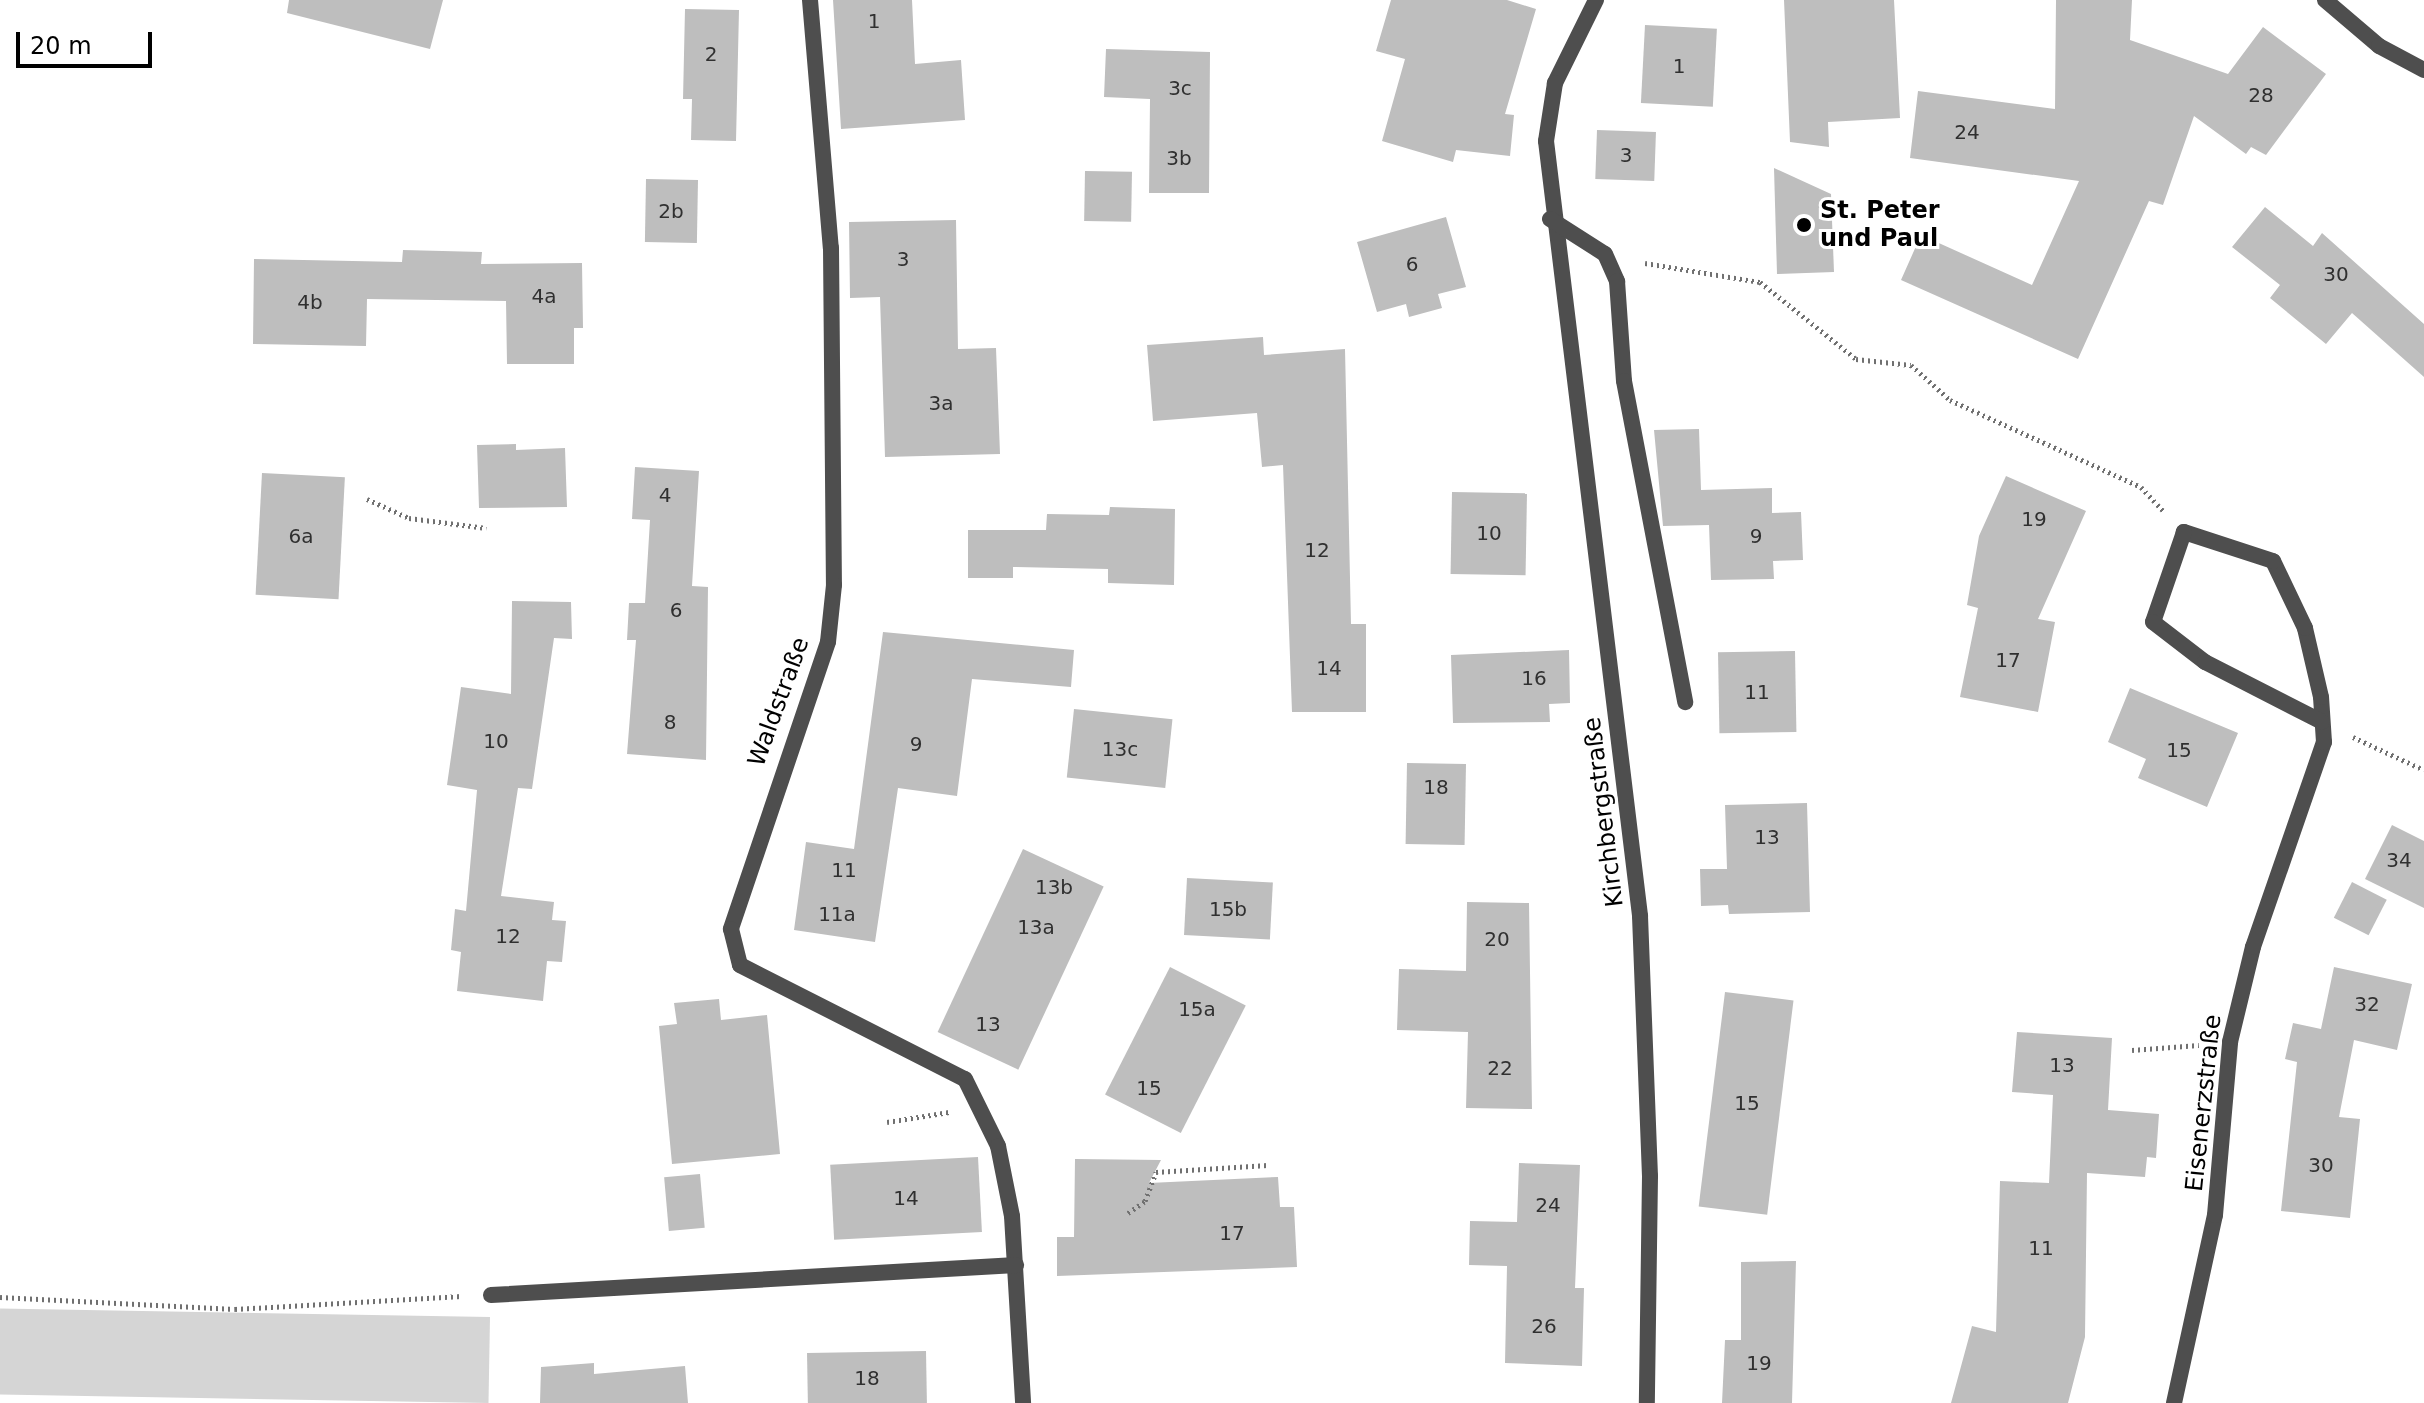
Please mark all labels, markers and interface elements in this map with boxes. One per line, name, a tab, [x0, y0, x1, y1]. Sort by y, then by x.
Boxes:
house number: 1	[868, 9, 880, 33]
scale bar	[20, 16, 156, 66]
text: 20 m	[30, 32, 92, 60]
house number: 2	[705, 42, 717, 66]
house number: 1	[1673, 54, 1685, 78]
house number: 3c	[1168, 76, 1192, 100]
house number: 28	[2248, 83, 2274, 107]
house number: 24	[1954, 120, 1980, 144]
house number: 3	[1620, 143, 1632, 167]
house number: 3b	[1166, 146, 1192, 170]
place label: St. Peter und Paul	[1820, 197, 1940, 253]
house number: 2b	[658, 199, 684, 223]
marker: St. Peter und Paul	[1795, 216, 1813, 234]
house number: 3	[897, 247, 909, 271]
house number: 6	[1406, 252, 1418, 276]
house number: 30	[2323, 262, 2349, 286]
house number: 4a	[532, 284, 556, 308]
house number: 4b	[297, 290, 323, 314]
house number: 3a	[929, 391, 953, 415]
house number: 4	[659, 483, 671, 507]
house number: 19	[2021, 507, 2047, 531]
house number: 10	[1476, 521, 1502, 545]
house number: 6a	[289, 524, 313, 548]
house number: 9	[1750, 524, 1762, 548]
house number: 12	[1304, 538, 1330, 562]
house number: 6	[670, 598, 682, 622]
street label: Waldstraße	[742, 634, 816, 770]
house number: 17	[1995, 648, 2021, 672]
house number: 14	[1316, 656, 1342, 680]
house number: 16	[1521, 666, 1547, 690]
house number: 11	[1744, 680, 1770, 704]
house number: 8	[664, 710, 676, 734]
street label: Kirchbergstraße	[1578, 715, 1630, 909]
house number: 10	[483, 729, 509, 753]
house number: 9	[910, 732, 922, 756]
house number: 13c	[1102, 737, 1138, 761]
house number: 15	[2166, 738, 2192, 762]
house number: 18	[1423, 775, 1449, 799]
house number: 13	[1754, 825, 1780, 849]
house number: 34	[2386, 848, 2412, 872]
house number: 11	[831, 858, 857, 882]
house number: 13b	[1035, 875, 1073, 899]
house number: 15b	[1209, 897, 1247, 921]
house number: 11a	[818, 902, 856, 926]
house number: 13a	[1017, 915, 1055, 939]
house number: 12	[495, 924, 521, 948]
house number: 20	[1484, 927, 1510, 951]
house number: 32	[2354, 992, 2380, 1016]
house number: 15a	[1178, 997, 1216, 1021]
house number: 13	[975, 1012, 1001, 1036]
street label: Eisenerzstraße	[2180, 1013, 2228, 1193]
house number: 13	[2049, 1053, 2075, 1077]
house number: 22	[1487, 1056, 1513, 1080]
house number: 15	[1136, 1076, 1162, 1100]
house number: 15	[1734, 1091, 1760, 1115]
house number: 30	[2308, 1153, 2334, 1177]
house number: 14	[893, 1186, 919, 1210]
house number: 24	[1535, 1193, 1561, 1217]
house number: 17	[1219, 1221, 1245, 1245]
house number: 11	[2028, 1236, 2054, 1260]
house number: 26	[1531, 1314, 1557, 1338]
house number: 19	[1746, 1351, 1772, 1375]
house number: 18	[854, 1366, 880, 1390]

